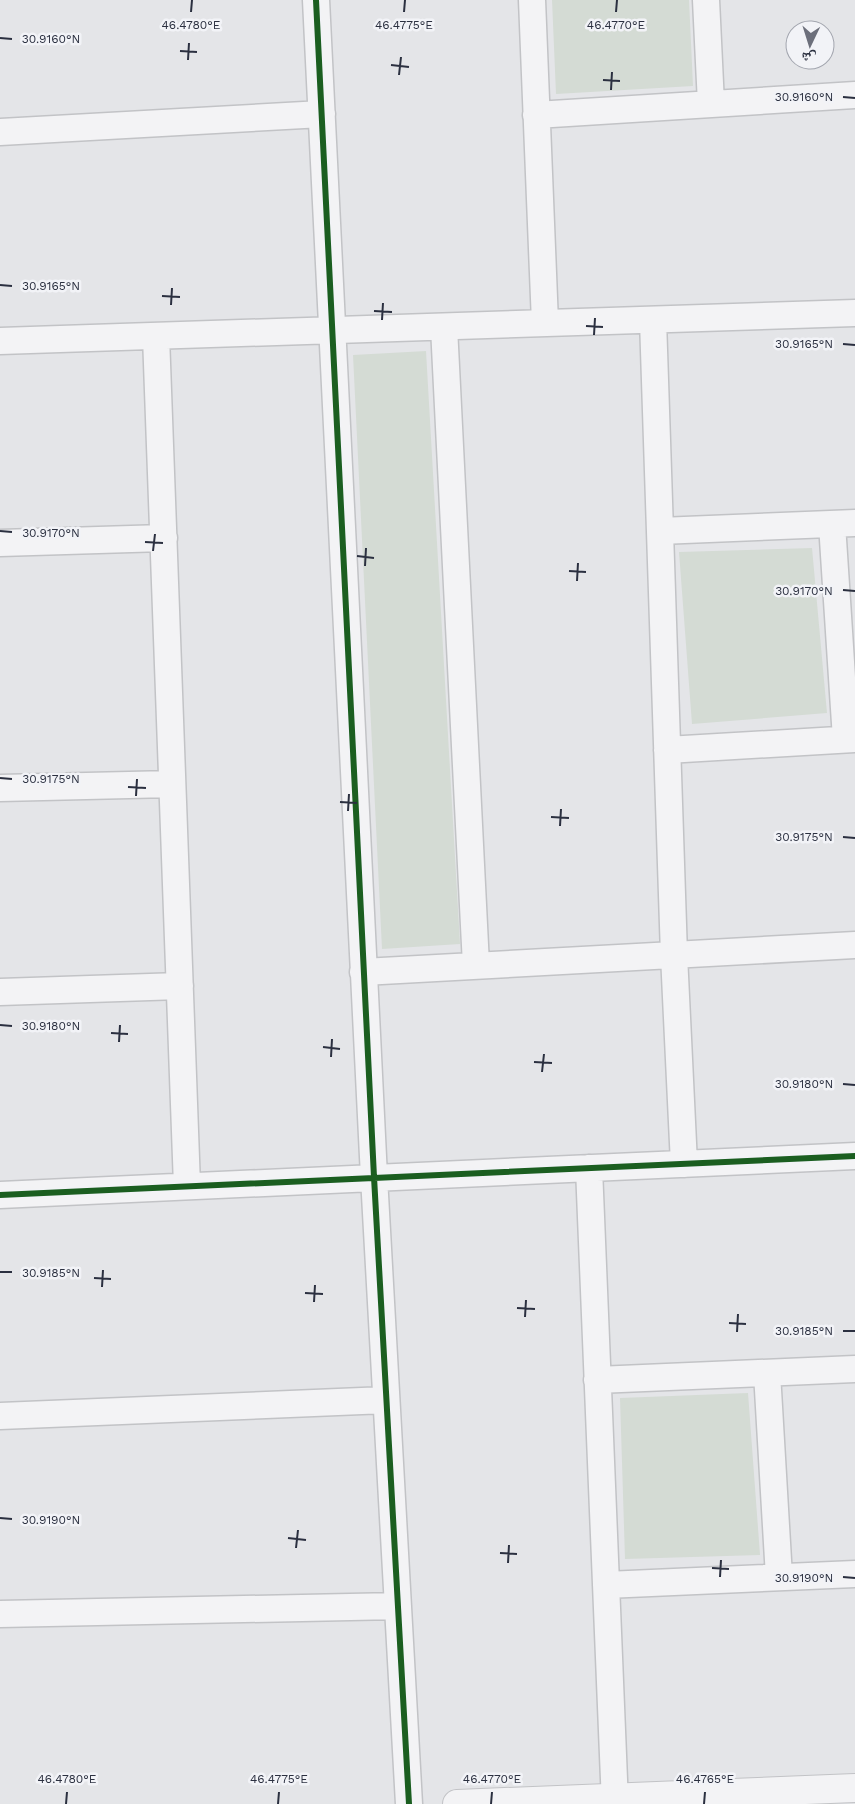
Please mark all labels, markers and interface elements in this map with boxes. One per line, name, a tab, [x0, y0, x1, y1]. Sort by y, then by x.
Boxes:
text: 46.4780°E	[162, 18, 221, 32]
text: 46.4775°E	[375, 18, 433, 32]
text: 46.4770°E	[587, 18, 645, 32]
north arrow	[785, 20, 835, 70]
text: 30.9160°N	[22, 32, 80, 46]
text: ش	[801, 48, 817, 66]
text: 30.9160°N	[775, 90, 833, 104]
text: 30.9165°N	[22, 279, 80, 293]
text: 30.9165°N	[775, 337, 833, 351]
text: 30.9170°N	[22, 526, 80, 540]
text: 30.9170°N	[775, 584, 833, 598]
text: 30.9175°N	[22, 772, 80, 786]
text: 30.9175°N	[775, 830, 833, 844]
text: 30.9180°N	[22, 1019, 80, 1033]
text: 30.9180°N	[775, 1077, 833, 1091]
text: 30.9185°N	[22, 1266, 80, 1280]
text: 30.9185°N	[775, 1324, 833, 1338]
text: 30.9190°N	[22, 1513, 80, 1527]
text: 30.9190°N	[775, 1571, 833, 1585]
text: 46.4780°E	[38, 1772, 97, 1786]
text: 46.4775°E	[250, 1772, 308, 1786]
text: 46.4770°E	[463, 1772, 521, 1786]
text: 46.4765°E	[676, 1772, 735, 1786]

